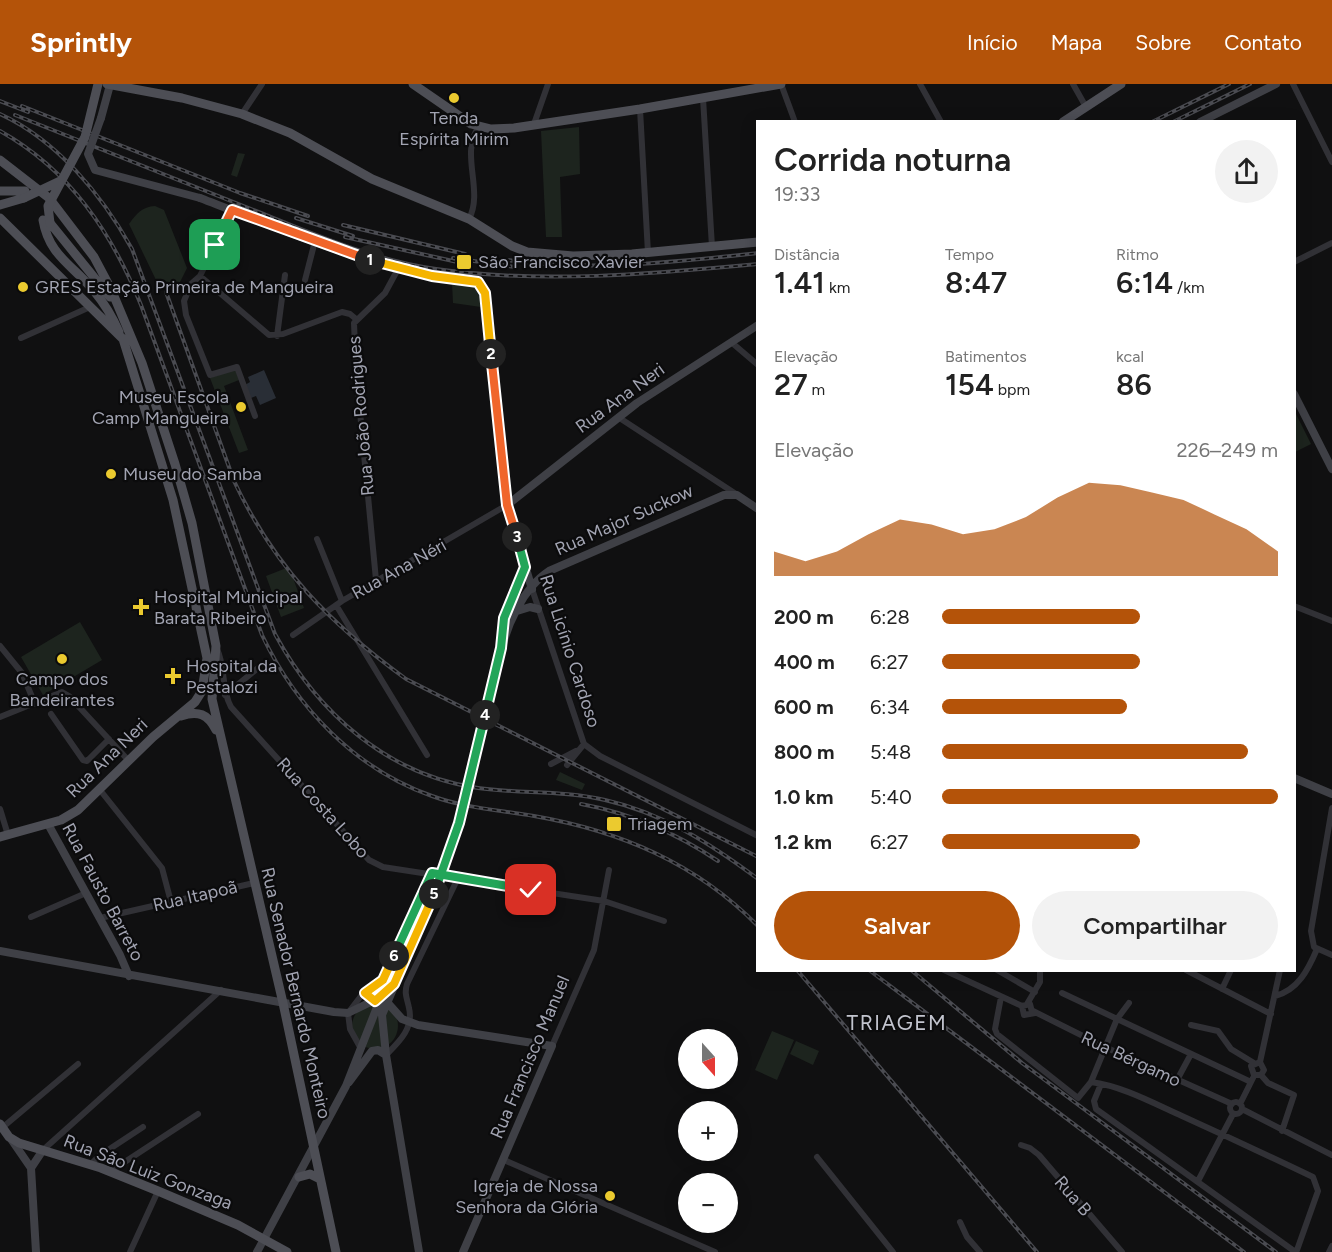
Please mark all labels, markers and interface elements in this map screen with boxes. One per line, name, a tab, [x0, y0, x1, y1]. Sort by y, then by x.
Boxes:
text: Sprintly	[30, 25, 132, 59]
text: Início	[967, 30, 1018, 55]
text: Mapa	[1051, 30, 1102, 55]
text: Sobre	[1135, 30, 1191, 55]
text: Contato	[1224, 30, 1302, 55]
marker: Tenda Espírita Mirim	[447, 91, 461, 105]
place label: Tenda Espírita Mirim	[399, 107, 509, 150]
text: Corrida noturna	[774, 140, 1011, 179]
button: share	[1215, 140, 1278, 203]
text: 19:33	[774, 182, 820, 206]
pin	[189, 219, 240, 270]
icon: arrive	[198, 228, 231, 261]
pin: 1	[355, 245, 385, 275]
text: Distância	[774, 245, 840, 264]
text: Tempo	[945, 245, 994, 264]
text: Ritmo	[1116, 245, 1159, 264]
text: 1	[367, 250, 373, 269]
place label: São Francisco Xavier	[478, 251, 644, 273]
marker: São Francisco Xavier	[455, 253, 473, 271]
text: 1.41	[774, 264, 825, 301]
text: 8:47	[945, 264, 1007, 301]
text: 6:14	[1116, 264, 1173, 301]
place label: GRES Estação Primeira de Mangueira	[35, 276, 334, 298]
text: km	[825, 278, 850, 297]
text: /km	[1173, 278, 1205, 297]
marker: GRES Estação Primeira de Mangueira	[16, 280, 30, 294]
street label: Rua João Rodrigues	[343, 335, 379, 497]
pin: 2	[476, 339, 506, 369]
text: 2	[486, 344, 496, 363]
text: Elevação	[774, 347, 838, 366]
text: Batimentos	[945, 347, 1027, 366]
text: kcal	[1116, 347, 1144, 366]
street label: Rua Ana Neri	[571, 358, 669, 438]
text: 27	[774, 366, 808, 403]
text: 154	[945, 366, 994, 403]
text: 86	[1116, 366, 1152, 403]
text: m	[808, 380, 825, 399]
text: bpm	[994, 380, 1030, 399]
place label: Museu Escola Camp Mangueira	[92, 386, 229, 429]
marker: Museu Escola Camp Mangueira	[234, 400, 248, 414]
text: Elevação	[774, 438, 854, 462]
text: 226–249 m	[1176, 438, 1278, 462]
place label: Museu do Samba	[123, 463, 262, 485]
marker: Museu do Samba	[104, 467, 118, 481]
street label: Rua Major Suckow	[552, 480, 696, 560]
pin: 3	[502, 522, 532, 552]
text: 3	[513, 527, 521, 546]
street label: Rua Ana Néri	[348, 534, 450, 604]
street label: Rua Licínio Cardoso	[535, 572, 605, 730]
place label: Hospital Municipal Barata Ribeiro	[154, 586, 303, 629]
marker: Hospital Municipal Barata Ribeiro	[132, 598, 150, 616]
text: 200 m	[774, 605, 834, 629]
text: 6:28	[870, 605, 910, 629]
text: 400 m	[774, 650, 835, 674]
text: 6:27	[870, 650, 908, 674]
marker: Campo dos Bandeirantes	[55, 652, 69, 666]
place label: Hospital da Pestalozi	[186, 655, 277, 698]
marker: Hospital da Pestalozi	[164, 667, 182, 685]
place label: Campo dos Bandeirantes	[9, 668, 115, 711]
text: 600 m	[774, 695, 834, 719]
text: 6:34	[870, 695, 910, 719]
pin: 4	[470, 700, 500, 730]
text: 4	[480, 705, 490, 724]
street label: Rua Ana Neri	[62, 714, 152, 802]
text: 800 m	[774, 740, 834, 764]
text: 5:48	[870, 740, 911, 764]
street label: Rua Costa Lobo	[272, 753, 374, 863]
text: 1.0 km	[774, 785, 833, 809]
text: 5:40	[870, 785, 912, 809]
place label: Triagem	[628, 813, 692, 835]
marker: Triagem	[605, 815, 623, 833]
street label: Rua Fausto Barreto	[57, 819, 149, 965]
text: 1.2 km	[774, 830, 832, 854]
text: 6:27	[870, 830, 908, 854]
pin	[505, 864, 556, 915]
street label: Rua Senador Bernardo Monteiro	[256, 865, 336, 1121]
icon: check	[514, 873, 547, 906]
street label: Rua Itapoã	[151, 876, 239, 916]
pin: 5	[419, 879, 449, 909]
text: 5	[429, 884, 439, 903]
button: Salvar	[774, 891, 1020, 960]
button: Compartilhar	[1032, 891, 1278, 960]
pin: 6	[379, 941, 409, 971]
text: 6	[389, 946, 399, 965]
street label: Rua Francisco Manuel	[486, 972, 574, 1142]
district label: TRIAGEM	[847, 1010, 947, 1035]
street label: Rua Bérgamo	[1078, 1026, 1184, 1092]
north arrow	[678, 1029, 738, 1089]
map controls	[678, 1029, 738, 1233]
button: +	[678, 1101, 738, 1161]
street label: Rua São Luiz Gonzaga	[61, 1130, 235, 1214]
street label: Rua B	[1050, 1171, 1096, 1221]
button: −	[678, 1173, 738, 1233]
place label: Igreja de Nossa Senhora da Glória	[455, 1175, 598, 1218]
marker: Igreja de Nossa Senhora da Glória	[603, 1189, 617, 1203]

